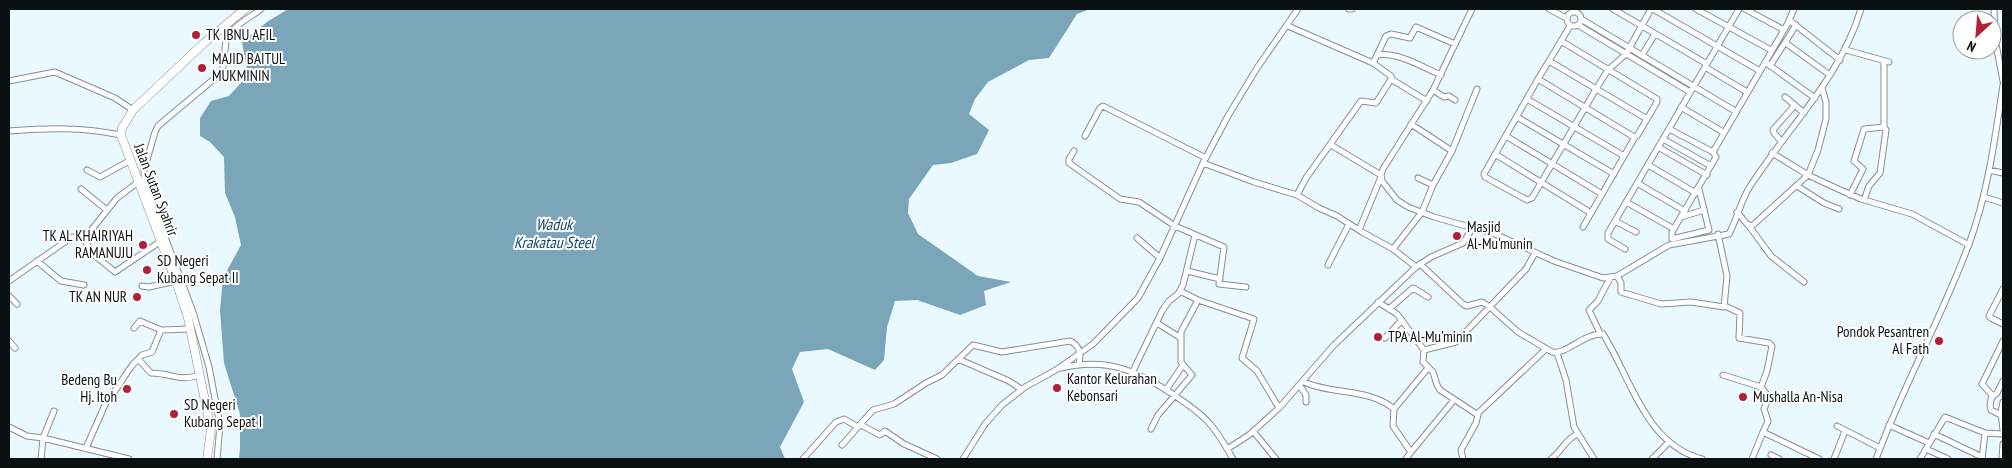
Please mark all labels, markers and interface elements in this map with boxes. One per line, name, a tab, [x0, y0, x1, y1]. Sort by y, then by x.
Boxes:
north arrow	[1952, 10, 2002, 60]
place label: TK IBNU AFIL	[206, 25, 276, 44]
marker: TK IBNU AFIL	[190, 29, 202, 41]
text: N	[1964, 37, 1979, 56]
place label: MAJID BAITUL MUKMININ	[212, 49, 286, 85]
marker: MAJID BAITUL MUKMININ	[196, 62, 208, 74]
street label: Jalan Sutan Syahrir	[130, 140, 183, 240]
water label: Waduk Krakatau Steel	[514, 214, 595, 252]
place label: Masjid Al-Mu'munin	[1467, 217, 1533, 253]
place label: TK AL KHAIRIYAH RAMANUJU	[43, 226, 133, 262]
marker: Masjid Al-Mu'munin	[1451, 230, 1463, 242]
marker: TK AL KHAIRIYAH RAMANUJU	[137, 239, 149, 251]
place label: SD Negeri Kubang Sepat II	[157, 251, 239, 287]
marker: SD Negeri Kubang Sepat II	[141, 264, 153, 276]
place label: TK AN NUR	[69, 287, 127, 306]
marker: TK AN NUR	[131, 291, 143, 303]
place label: Pondok Pesantren Al Fath	[1837, 322, 1929, 358]
place label: TPA Al-Mu'minin	[1388, 327, 1472, 346]
marker: TPA Al-Mu'minin	[1372, 331, 1384, 343]
marker: Pondok Pesantren Al Fath	[1933, 335, 1945, 347]
place label: Kantor Kelurahan Kebonsari	[1067, 369, 1157, 405]
place label: Bedeng Bu Hj. Itoh	[61, 370, 117, 406]
marker: Kantor Kelurahan Kebonsari	[1051, 382, 1063, 394]
marker: Bedeng Bu Hj. Itoh	[121, 383, 133, 395]
place label: Mushalla An-Nisa	[1753, 387, 1843, 406]
marker: Mushalla An-Nisa	[1737, 391, 1749, 403]
place label: SD Negeri Kubang Sepat I	[184, 395, 262, 431]
marker: SD Negeri Kubang Sepat I	[168, 408, 180, 420]

